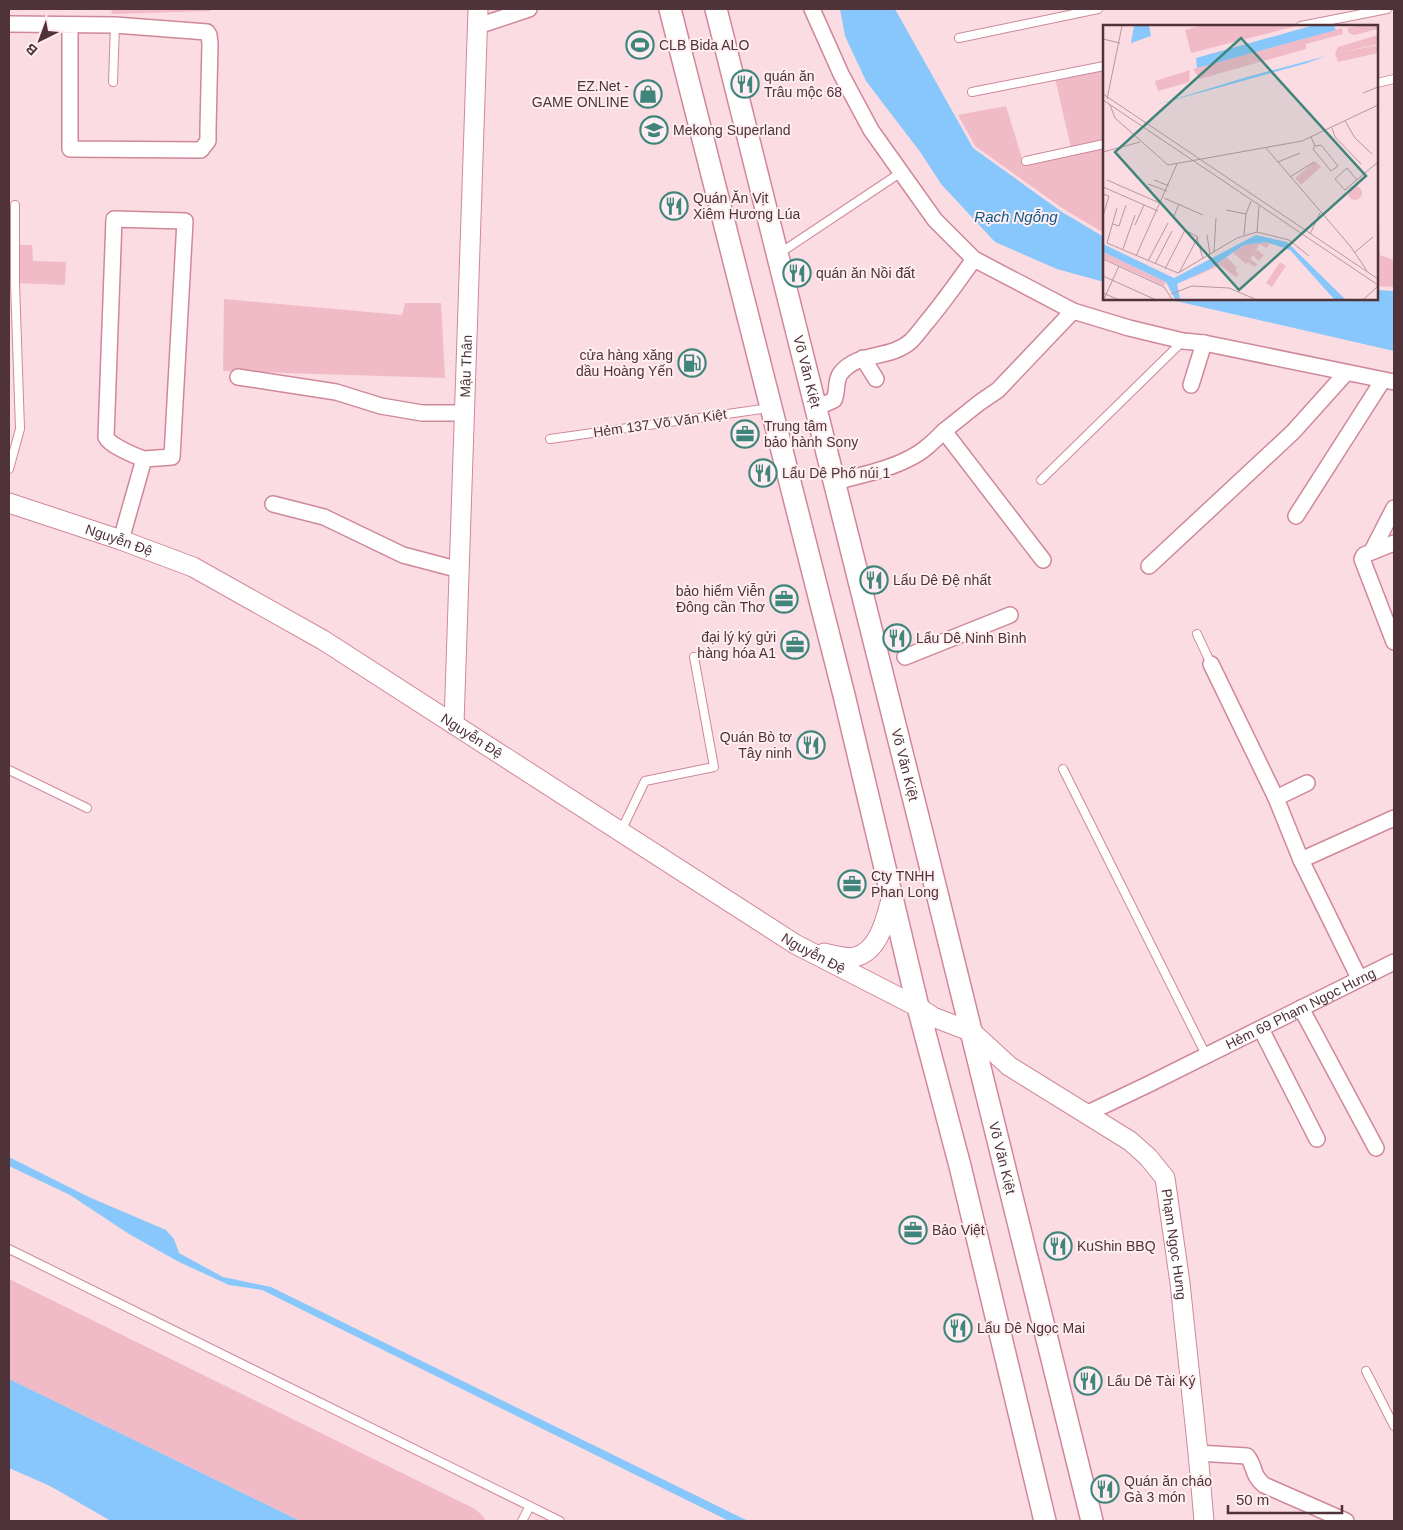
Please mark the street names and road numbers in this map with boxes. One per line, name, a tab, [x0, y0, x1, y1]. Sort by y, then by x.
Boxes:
street label: Võ Văn Kiệt	[790, 334, 824, 410]
street label: Mậu Thân	[457, 335, 475, 398]
street label: Hẻm 137 Võ Văn Kiệt	[592, 406, 728, 440]
street label: Nguyễn Đệ	[83, 521, 155, 559]
street label: Nguyễn Đệ	[438, 710, 506, 762]
street label: Võ Văn Kiệt	[888, 727, 922, 803]
street label: Nguyễn Đệ	[779, 929, 848, 977]
street label: Hẻm 69 Phạm Ngọc Hưng	[1223, 965, 1378, 1053]
street label: Võ Văn Kiệt	[986, 1120, 1019, 1196]
street label: Phạm Ngọc Hưng	[1159, 1188, 1190, 1301]

